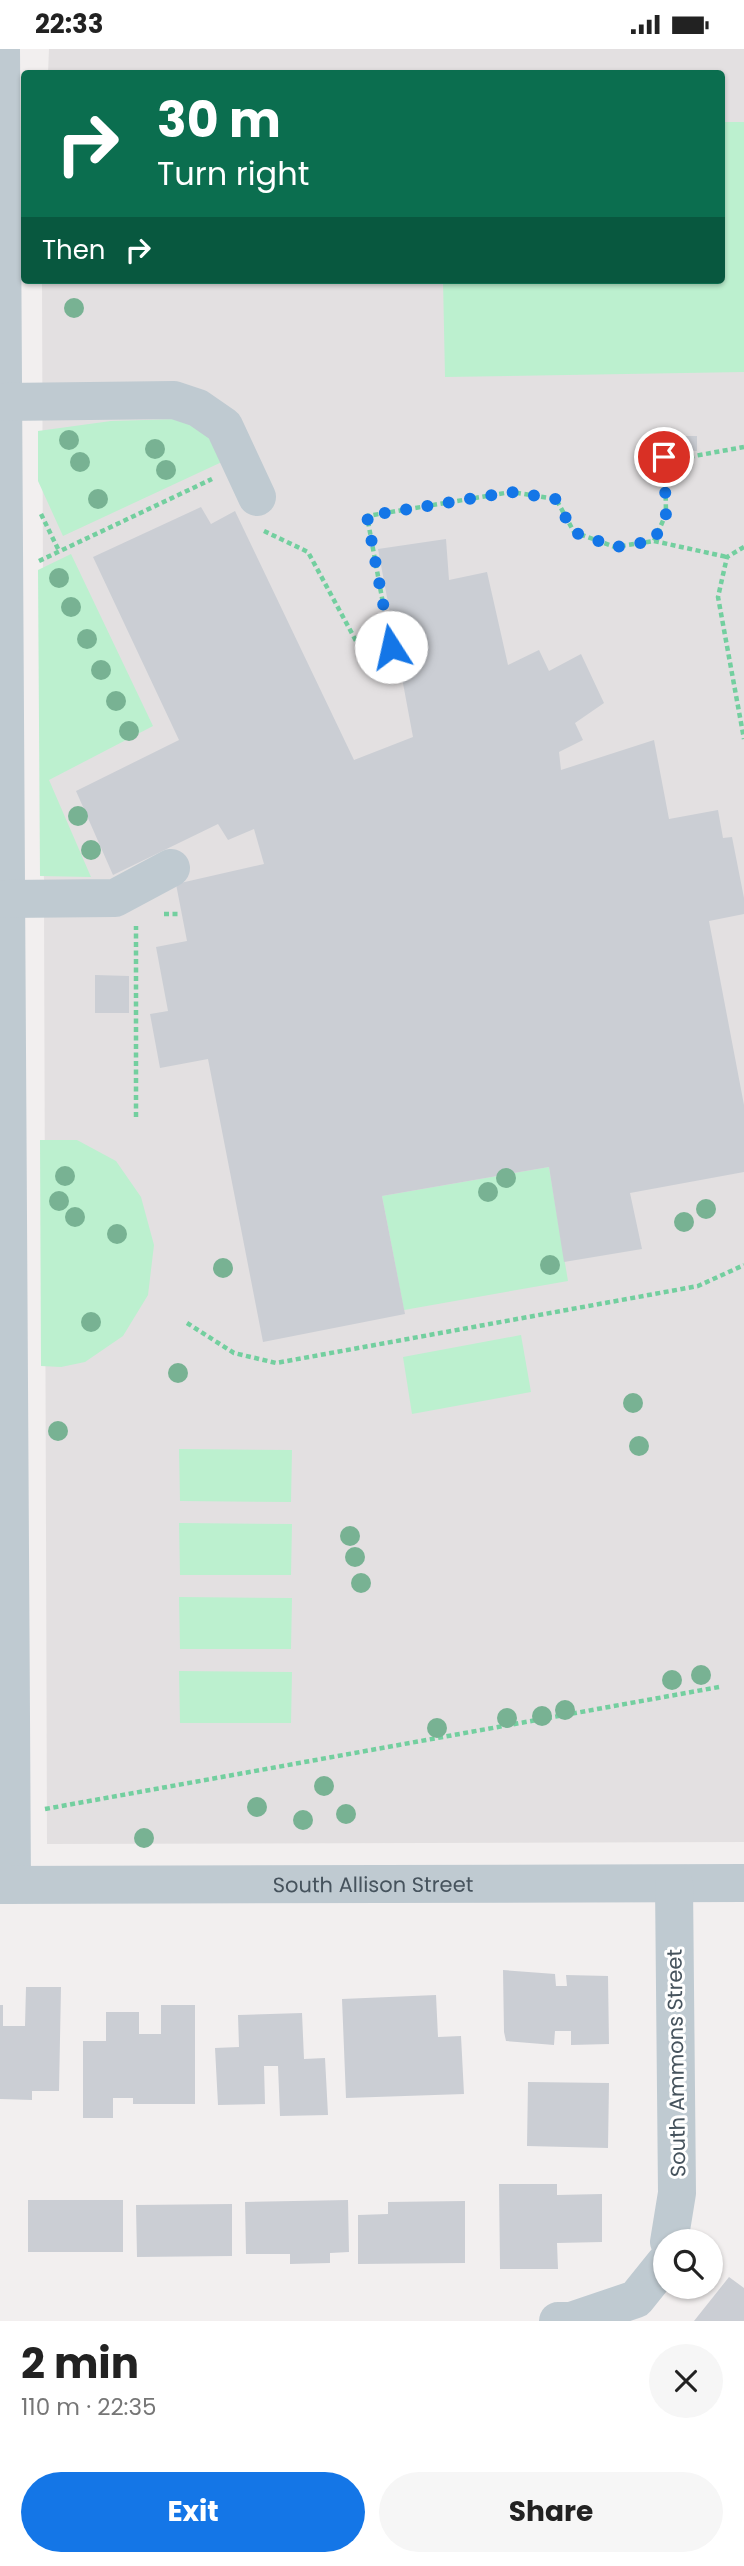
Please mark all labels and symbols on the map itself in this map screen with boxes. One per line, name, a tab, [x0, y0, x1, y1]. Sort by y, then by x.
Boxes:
pin	[634, 427, 694, 487]
position arrow	[354, 610, 428, 684]
street label: South Allison Street	[273, 1869, 473, 1899]
street label: South Ammons Street	[660, 1949, 692, 2177]

